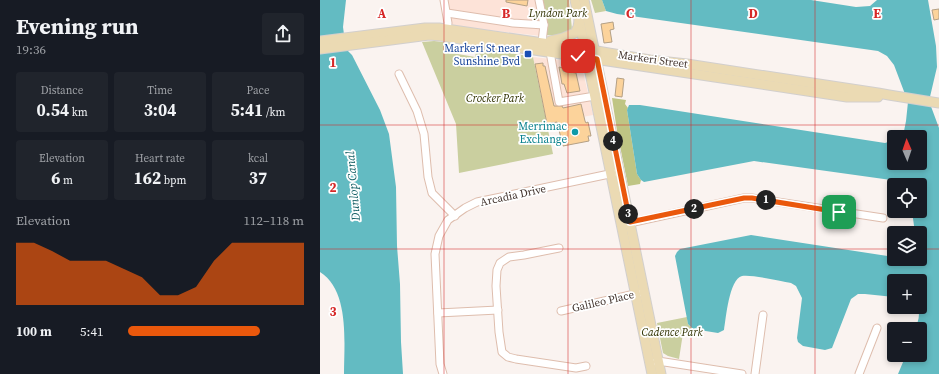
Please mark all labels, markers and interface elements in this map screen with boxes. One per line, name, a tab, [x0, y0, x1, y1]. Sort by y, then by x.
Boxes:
text: A	[378, 5, 387, 22]
text: B	[502, 5, 511, 22]
text: C	[626, 5, 634, 22]
text: D	[748, 5, 758, 22]
text: E	[873, 5, 881, 22]
park label: Lyndon Park	[528, 6, 588, 21]
text: Evening run	[16, 11, 139, 41]
button: share	[262, 13, 304, 55]
pin	[561, 39, 595, 73]
text: 19:36	[16, 41, 46, 58]
place label: Markeri St near Sunshine Bvd	[444, 41, 521, 69]
icon: check	[567, 45, 589, 67]
street label: Markeri Street	[617, 47, 689, 72]
marker: Markeri St near Sunshine Bvd	[523, 49, 533, 59]
text: 1	[329, 54, 337, 71]
text: Distance	[41, 83, 83, 98]
text: Time	[147, 83, 173, 98]
text: Pace	[246, 83, 270, 98]
park label: Crocker Park	[466, 91, 525, 106]
text: 0.54	[36, 98, 69, 122]
text: 3:04	[144, 98, 176, 122]
text: 5:41	[231, 98, 263, 122]
text: km	[69, 105, 88, 120]
text: /km	[263, 105, 285, 120]
place label: Merrimac Exchange	[518, 119, 568, 147]
marker: Merrimac Exchange	[570, 127, 580, 137]
north arrow	[887, 130, 927, 170]
map controls	[887, 130, 927, 362]
pin: 4	[603, 131, 623, 151]
text: 4	[610, 133, 616, 148]
water label: Dunlop Canal	[342, 150, 364, 223]
text: Elevation	[39, 151, 85, 166]
text: Heart rate	[135, 151, 185, 166]
text: kcal	[248, 151, 268, 166]
text: 6	[51, 166, 60, 190]
text: 162	[134, 166, 161, 190]
text: 37	[249, 166, 267, 190]
text: m	[60, 173, 73, 188]
text: bpm	[161, 173, 186, 188]
button: locate	[887, 178, 927, 218]
text: 2	[329, 179, 337, 196]
street label: Arcadia Drive	[479, 181, 548, 210]
pin: 1	[756, 190, 776, 210]
text: 1	[763, 192, 769, 207]
pin	[822, 195, 856, 229]
pin: 2	[684, 199, 704, 219]
text: 2	[691, 201, 697, 216]
icon: arrive	[828, 201, 850, 223]
pin: 3	[618, 204, 638, 224]
text: 3	[625, 206, 631, 221]
text: Elevation	[16, 212, 70, 229]
text: 112–118 m	[244, 212, 304, 229]
button: layers	[887, 226, 927, 266]
button: +	[887, 274, 927, 314]
street label: Galileo Place	[571, 287, 636, 316]
text: 3	[329, 303, 337, 320]
button: −	[887, 322, 927, 362]
text: 100 m	[16, 323, 52, 340]
text: 5:41	[80, 323, 103, 340]
park label: Cadence Park	[641, 325, 703, 340]

